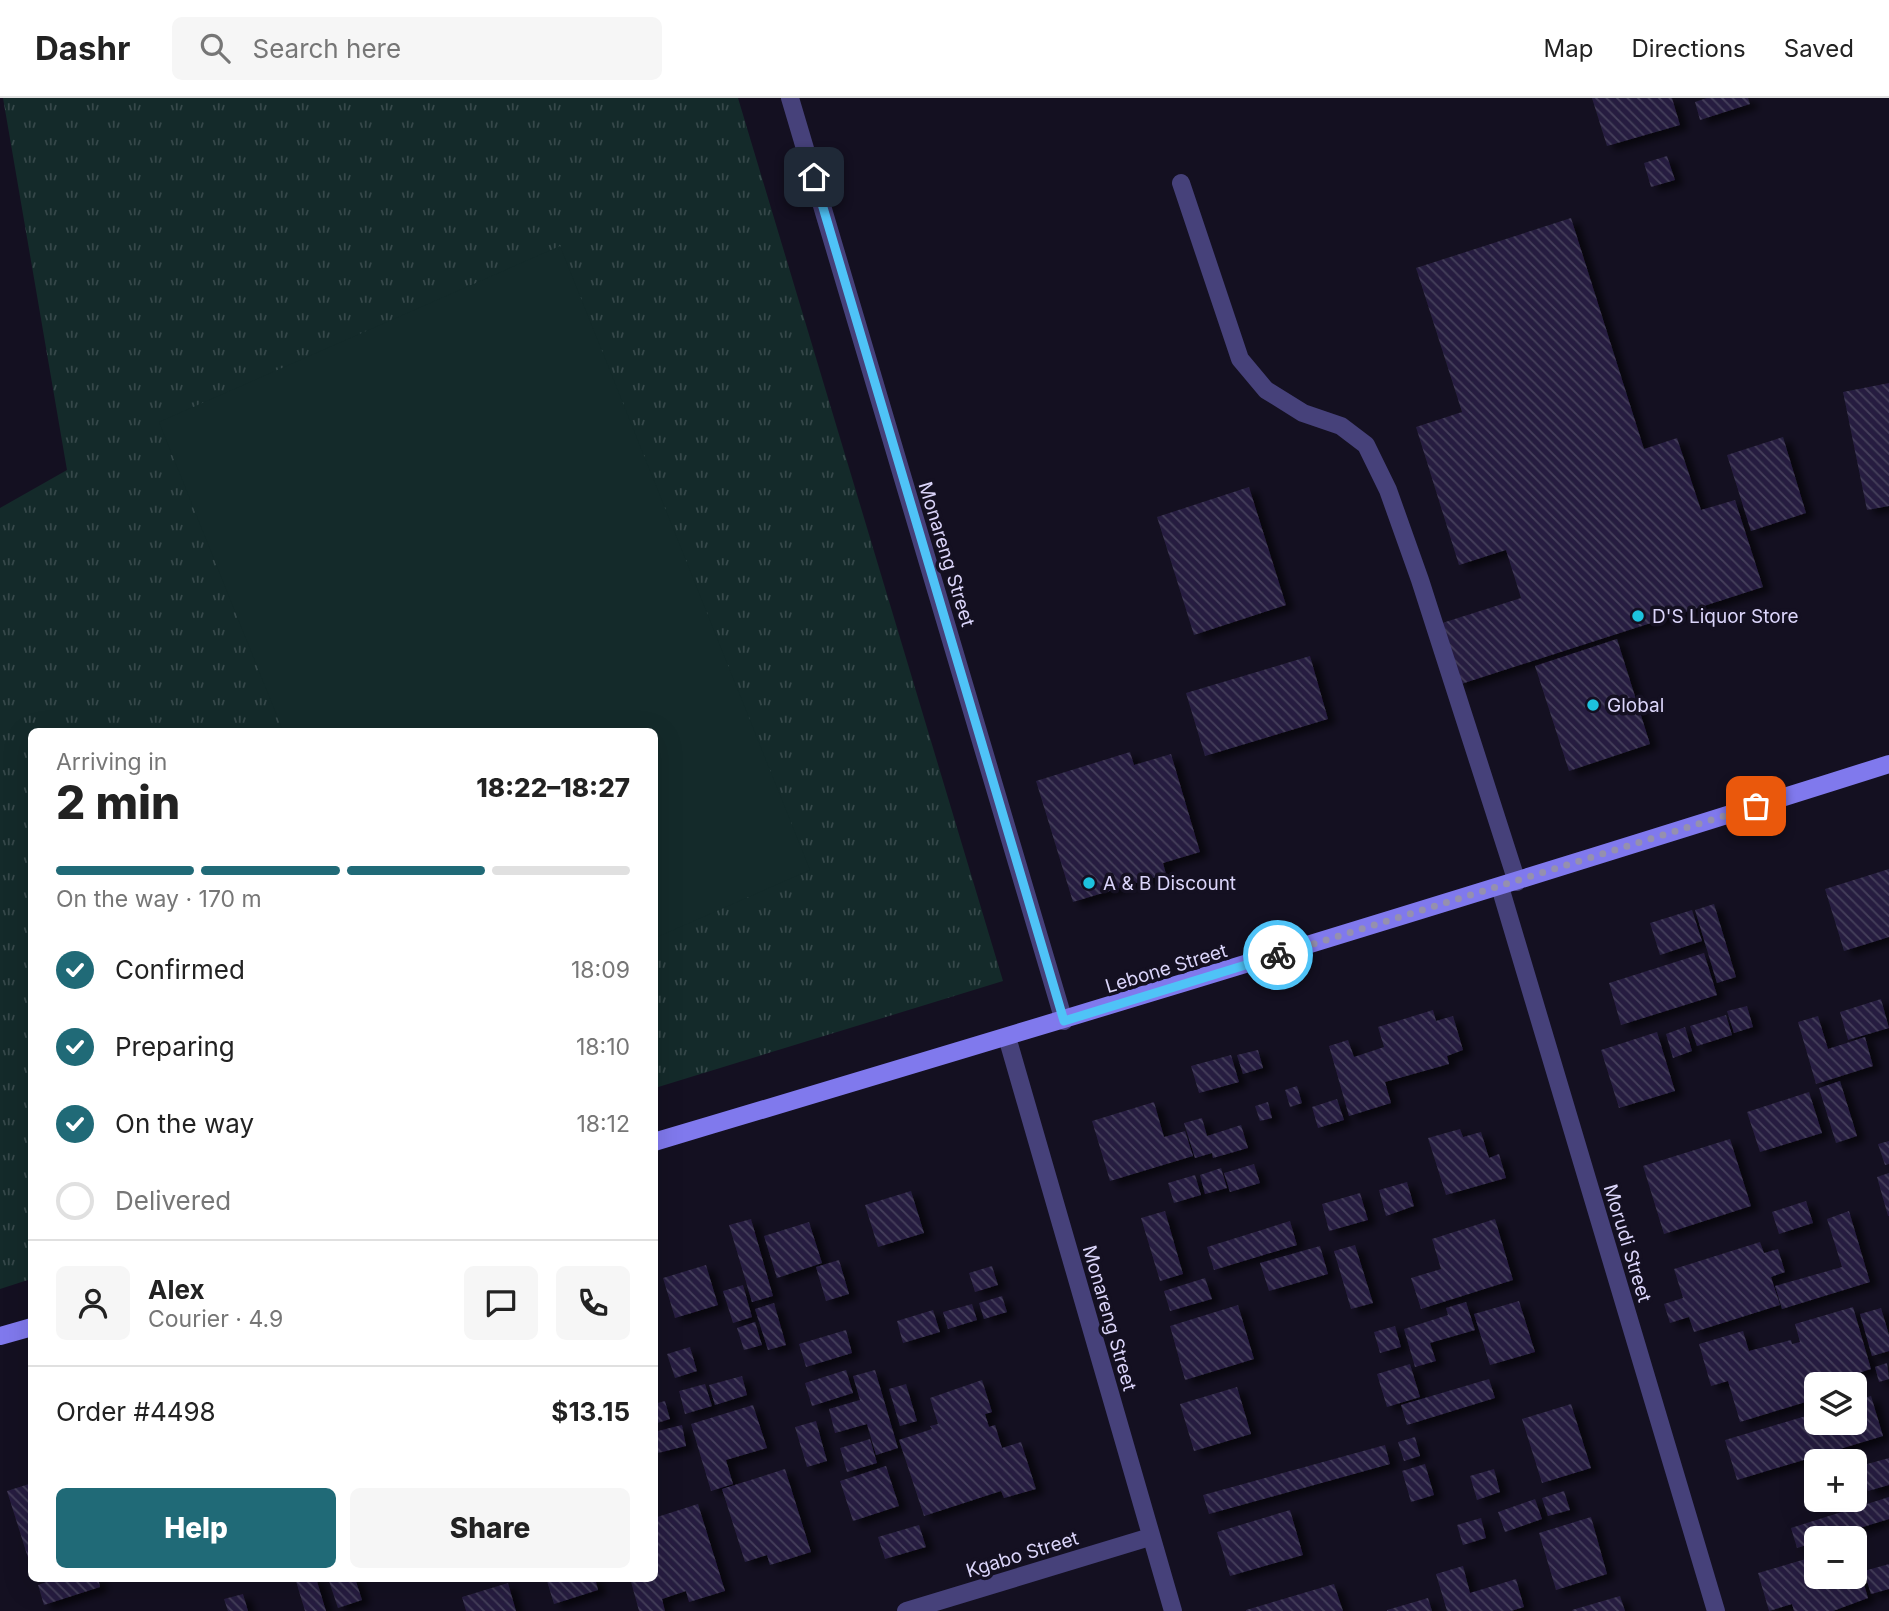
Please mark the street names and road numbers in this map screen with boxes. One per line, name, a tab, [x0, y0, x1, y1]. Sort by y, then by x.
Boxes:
street label: Monareng Street	[914, 479, 979, 629]
street label: Lebone Street	[1102, 939, 1230, 998]
street label: Morudi Street	[1599, 1181, 1656, 1305]
street label: Monareng Street	[1078, 1243, 1141, 1393]
street label: Kgabo Street	[963, 1526, 1081, 1582]

